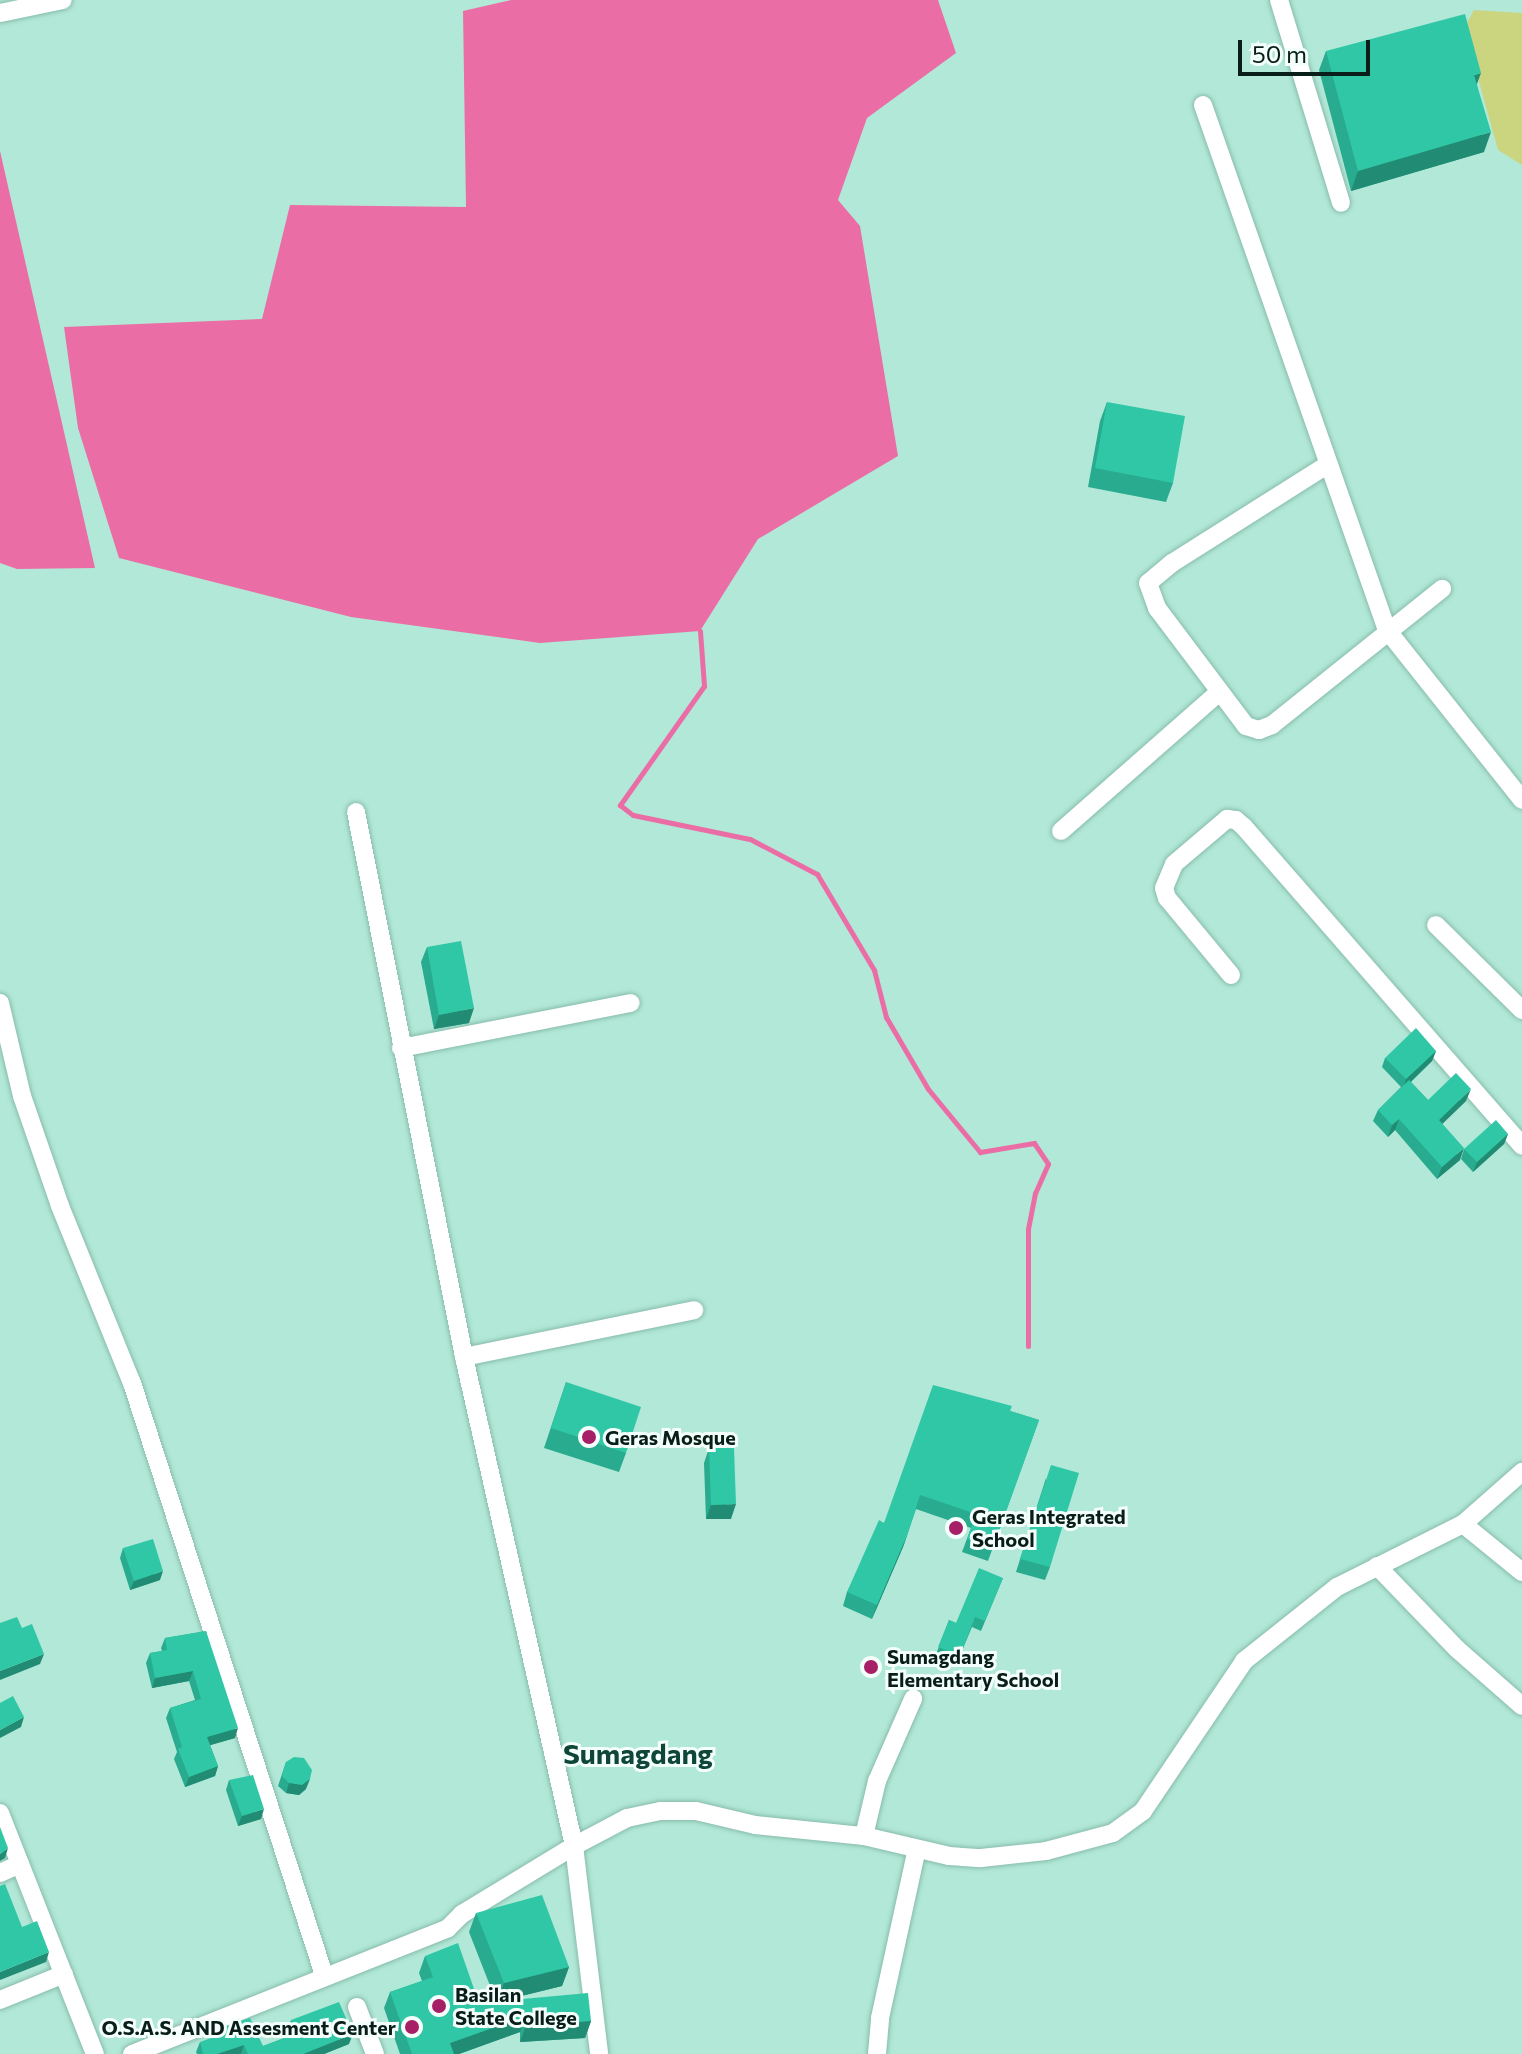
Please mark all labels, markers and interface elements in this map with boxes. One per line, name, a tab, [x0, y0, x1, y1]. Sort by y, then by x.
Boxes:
scale bar	[1242, 24, 1374, 74]
text: 50 m	[1252, 39, 1307, 68]
place label: Geras Mosque	[605, 1425, 736, 1449]
marker: Geras Mosque	[580, 1428, 598, 1446]
place label: Geras Integrated School	[972, 1504, 1126, 1551]
marker: Geras Integrated School	[947, 1519, 965, 1537]
place label: Sumagdang Elementary School	[887, 1644, 1059, 1691]
marker: Sumagdang Elementary School	[862, 1658, 880, 1676]
district label: Sumagdang	[563, 1736, 713, 1770]
place label: Basilan State College	[455, 1982, 577, 2029]
marker: Basilan State College	[430, 1997, 448, 2015]
place label: O.S.A.S. AND Assesment Center	[101, 2015, 396, 2039]
marker: O.S.A.S. AND Assesment Center	[403, 2018, 421, 2036]

